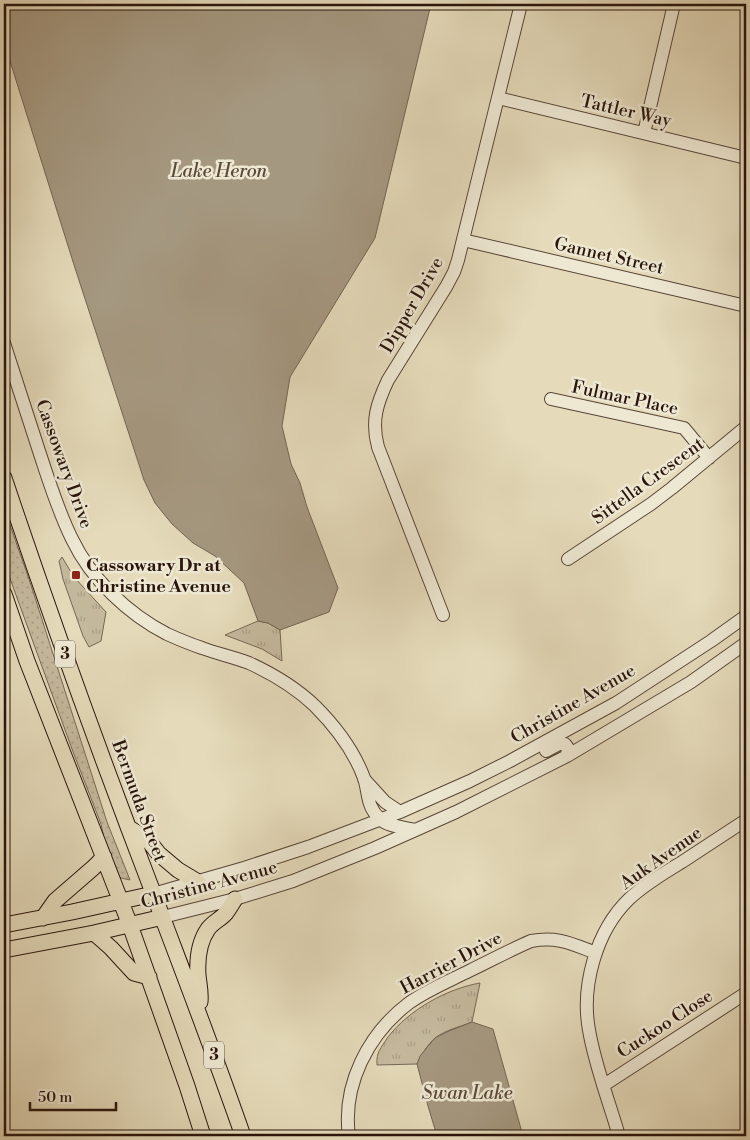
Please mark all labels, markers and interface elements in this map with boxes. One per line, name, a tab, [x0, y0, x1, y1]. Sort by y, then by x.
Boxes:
street label: Tattler Way	[578, 89, 674, 133]
water label: Lake Heron	[170, 159, 268, 183]
street label: Gannet Street	[552, 232, 667, 280]
street label: Dipper Drive	[375, 253, 449, 357]
street label: Fulmar Place	[570, 375, 680, 421]
street label: Cassowary Drive	[30, 396, 98, 532]
street label: Sittella Crescent	[587, 432, 709, 530]
place label: Cassowary Dr at Christine Avenue	[86, 554, 231, 598]
marker: Cassowary Dr at Christine Avenue	[70, 569, 82, 581]
road number: 3	[55, 641, 75, 668]
street label: Christine Avenue	[506, 659, 640, 749]
street label: Bermuda Street	[106, 736, 172, 866]
street label: Auk Avenue	[615, 821, 706, 895]
street label: Christine Avenue	[138, 856, 280, 914]
street label: Harrier Drive	[396, 927, 506, 999]
street label: Cuckoo Close	[613, 985, 717, 1063]
road number: 3	[204, 1042, 224, 1068]
scale bar	[30, 1080, 116, 1112]
water label: Swan Lake	[421, 1081, 513, 1105]
text: 50 m	[38, 1088, 72, 1107]

